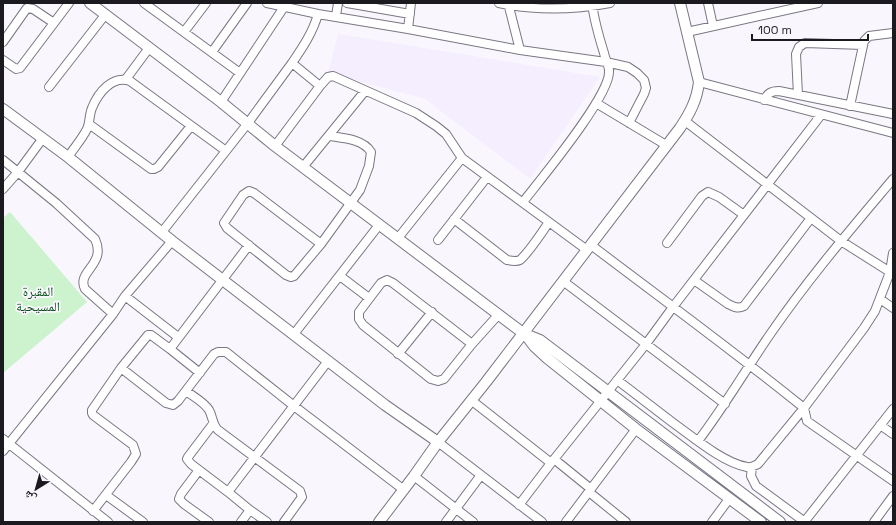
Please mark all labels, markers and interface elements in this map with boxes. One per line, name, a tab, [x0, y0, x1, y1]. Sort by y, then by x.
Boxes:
scale bar	[752, 16, 868, 42]
text: 100 m	[758, 22, 792, 38]
park label: المقبرة المسيحية	[16, 283, 60, 315]
north arrow	[16, 469, 56, 509]
text: ش	[21, 487, 39, 506]

